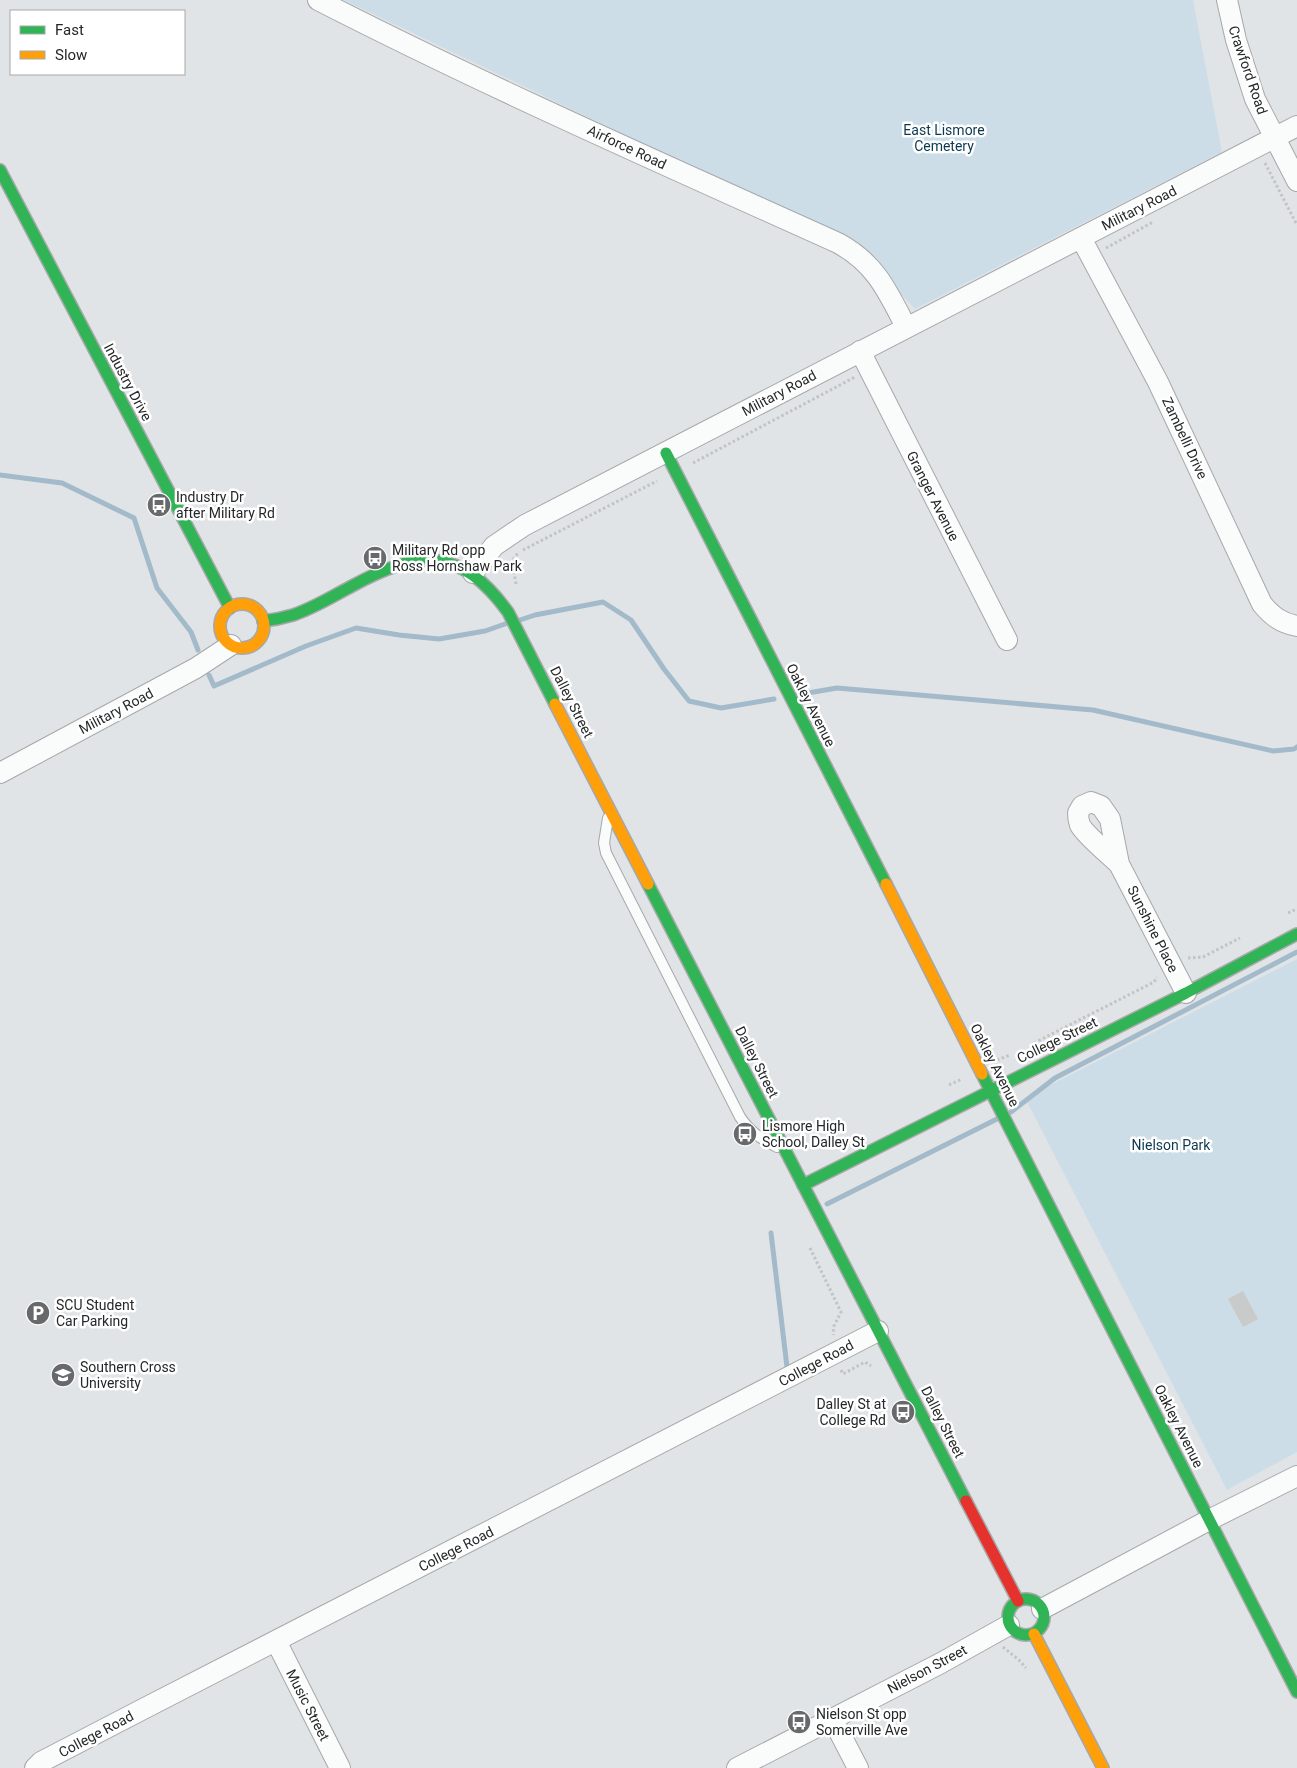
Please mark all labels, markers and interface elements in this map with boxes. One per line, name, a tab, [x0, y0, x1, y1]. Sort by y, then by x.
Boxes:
legend	[10, 10, 185, 75]
text: Fast	[55, 21, 84, 39]
street label: Crawford Road	[1225, 24, 1271, 116]
text: Slow	[55, 46, 87, 64]
street label: Airforce Road	[585, 122, 669, 172]
park label: East Lismore Cemetery	[903, 122, 985, 154]
street label: Military Road	[1099, 182, 1179, 234]
street label: Industry Drive	[101, 341, 155, 423]
street label: Military Road	[739, 367, 819, 419]
street label: Zambelli Drive	[1159, 394, 1211, 482]
street label: Granger Avenue	[903, 448, 963, 544]
place label: Industry Dr after Military Rd	[176, 489, 275, 521]
bus stop icon: Industry Dr after Military Rd	[146, 492, 172, 518]
place label: Military Rd opp Ross Hornshaw Park	[392, 542, 523, 574]
bus stop icon: Military Rd opp Ross Hornshaw Park	[362, 545, 388, 571]
street label: Oakley Avenue	[783, 661, 839, 749]
street label: Dalley Street	[547, 664, 597, 741]
street label: Military Road	[76, 685, 156, 737]
street label: Sunshine Place	[1124, 883, 1182, 975]
street label: College Street	[1014, 1014, 1100, 1066]
street label: Oakley Avenue	[967, 1021, 1023, 1109]
street label: Dalley Street	[732, 1024, 782, 1101]
place label: Lismore High School, Dalley St	[762, 1118, 865, 1150]
bus stop icon: Lismore High School, Dalley St	[732, 1121, 758, 1147]
park label: Nielson Park	[1132, 1137, 1211, 1153]
place label: SCU Student Car Parking	[56, 1297, 135, 1329]
parking icon: SCU Student Car Parking	[25, 1300, 51, 1326]
street label: College Road	[776, 1337, 856, 1389]
place label: Southern Cross University	[80, 1359, 176, 1391]
school or university icon: Southern Cross University	[50, 1362, 76, 1388]
street label: Oakley Avenue	[1151, 1382, 1207, 1470]
street label: Dalley Street	[918, 1384, 968, 1461]
place label: Dalley St at College Rd	[816, 1396, 886, 1428]
bus stop icon: Dalley St at College Rd	[890, 1399, 916, 1425]
street label: College Road	[416, 1523, 496, 1575]
street label: Nielson Street	[885, 1641, 970, 1697]
street label: Music Street	[283, 1666, 333, 1744]
place label: Nielson St opp Somerville Ave	[816, 1706, 908, 1738]
street label: College Road	[56, 1708, 136, 1760]
bus stop icon: Nielson St opp Somerville Ave	[786, 1709, 812, 1735]

